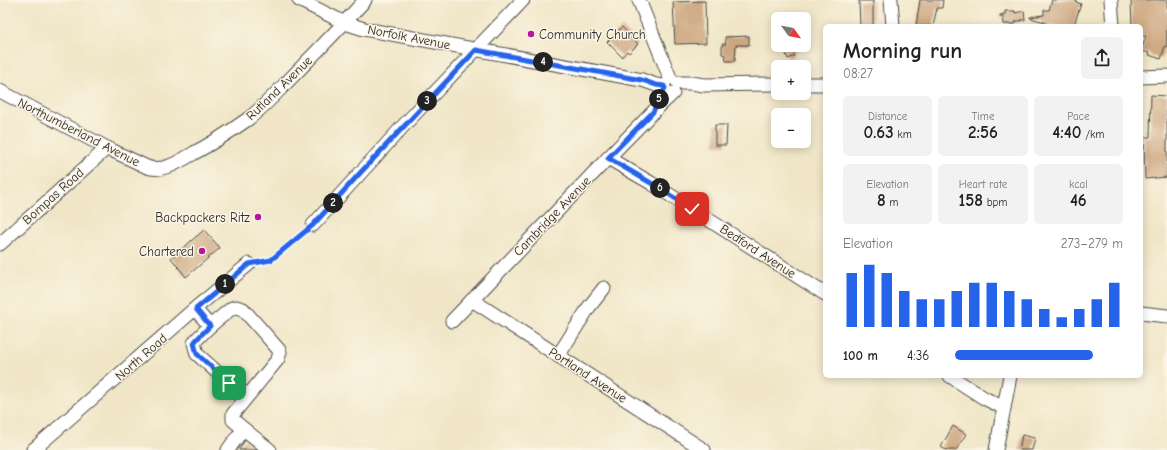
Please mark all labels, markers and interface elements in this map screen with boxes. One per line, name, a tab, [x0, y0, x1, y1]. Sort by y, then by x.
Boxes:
north arrow	[771, 12, 811, 52]
map controls	[771, 12, 811, 148]
street label: Norfolk Avenue	[366, 22, 452, 52]
place label: Community Church	[539, 27, 646, 42]
marker: Community Church	[526, 29, 536, 39]
button: share	[1081, 37, 1123, 79]
text: Morning run	[843, 38, 962, 64]
pin: 4	[533, 52, 553, 72]
street label: Rutland Avenue	[243, 53, 315, 123]
text: 4	[540, 55, 546, 68]
button: +	[771, 60, 811, 100]
text: 08:27	[843, 66, 873, 81]
pin: 5	[649, 89, 669, 109]
pin: 3	[417, 91, 437, 111]
text: 5	[656, 92, 662, 105]
text: 3	[424, 94, 430, 107]
street label: Northumberland Avenue	[16, 95, 143, 170]
button: −	[771, 108, 811, 148]
text: Distance	[868, 110, 907, 123]
text: Time	[972, 110, 994, 123]
text: Pace	[1067, 110, 1089, 123]
text: 0.63	[864, 123, 894, 142]
text: 2:56	[968, 123, 998, 142]
text: 4:40	[1052, 123, 1081, 142]
text: km	[894, 128, 912, 141]
text: /km	[1081, 128, 1104, 141]
street label: Bompas Road	[19, 165, 87, 227]
street label: Cambridge Avenue	[510, 173, 594, 259]
pin: 6	[650, 178, 670, 198]
text: Elevation	[867, 178, 909, 191]
text: Heart rate	[959, 178, 1007, 191]
text: kcal	[1069, 178, 1088, 191]
text: 6	[657, 181, 663, 194]
text: 8	[877, 191, 886, 210]
text: 158	[959, 191, 983, 210]
text: 46	[1070, 191, 1087, 210]
pin	[675, 192, 709, 226]
pin: 2	[323, 193, 343, 213]
text: 2	[330, 196, 336, 209]
text: m	[886, 196, 898, 209]
text: bpm	[983, 196, 1007, 209]
icon: check	[681, 198, 703, 220]
place label: Backpackers Ritz	[155, 210, 250, 225]
marker: Backpackers Ritz	[253, 212, 263, 222]
street label: Bedford Avenue	[717, 221, 799, 281]
text: Elevation	[843, 236, 893, 251]
text: 273–279 m	[1061, 236, 1123, 251]
place label: Chartered	[139, 244, 194, 259]
marker: Chartered	[197, 246, 207, 256]
pin: 1	[215, 274, 235, 294]
text: 1	[223, 277, 227, 290]
street label: North Road	[112, 330, 170, 384]
street label: Portland Avenue	[546, 344, 630, 406]
text: 100 m	[843, 348, 878, 363]
text: 4:36	[907, 348, 929, 363]
pin	[212, 366, 246, 400]
icon: arrive	[218, 372, 240, 394]

